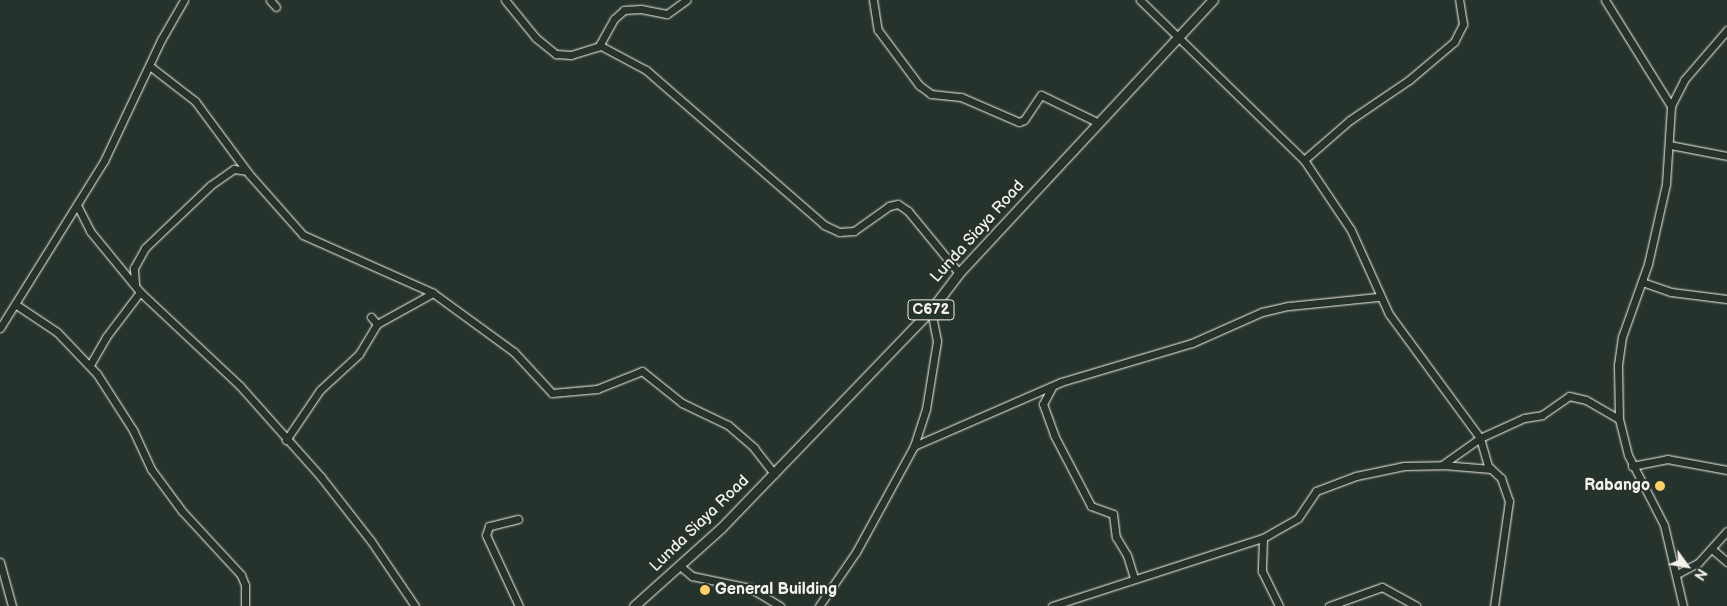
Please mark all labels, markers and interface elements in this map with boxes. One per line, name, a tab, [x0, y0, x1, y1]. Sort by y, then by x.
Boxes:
street label: Lunda Siaya Road	[927, 177, 1029, 287]
road number: C672	[907, 298, 955, 322]
street label: Lunda Siaya Road	[646, 472, 754, 576]
place label: Rabango	[1584, 476, 1650, 496]
marker: Rabango	[1654, 480, 1666, 492]
north arrow	[1662, 541, 1712, 591]
text: N	[1690, 565, 1710, 583]
place label: General Building	[715, 580, 837, 600]
marker: General Building	[699, 584, 711, 596]

